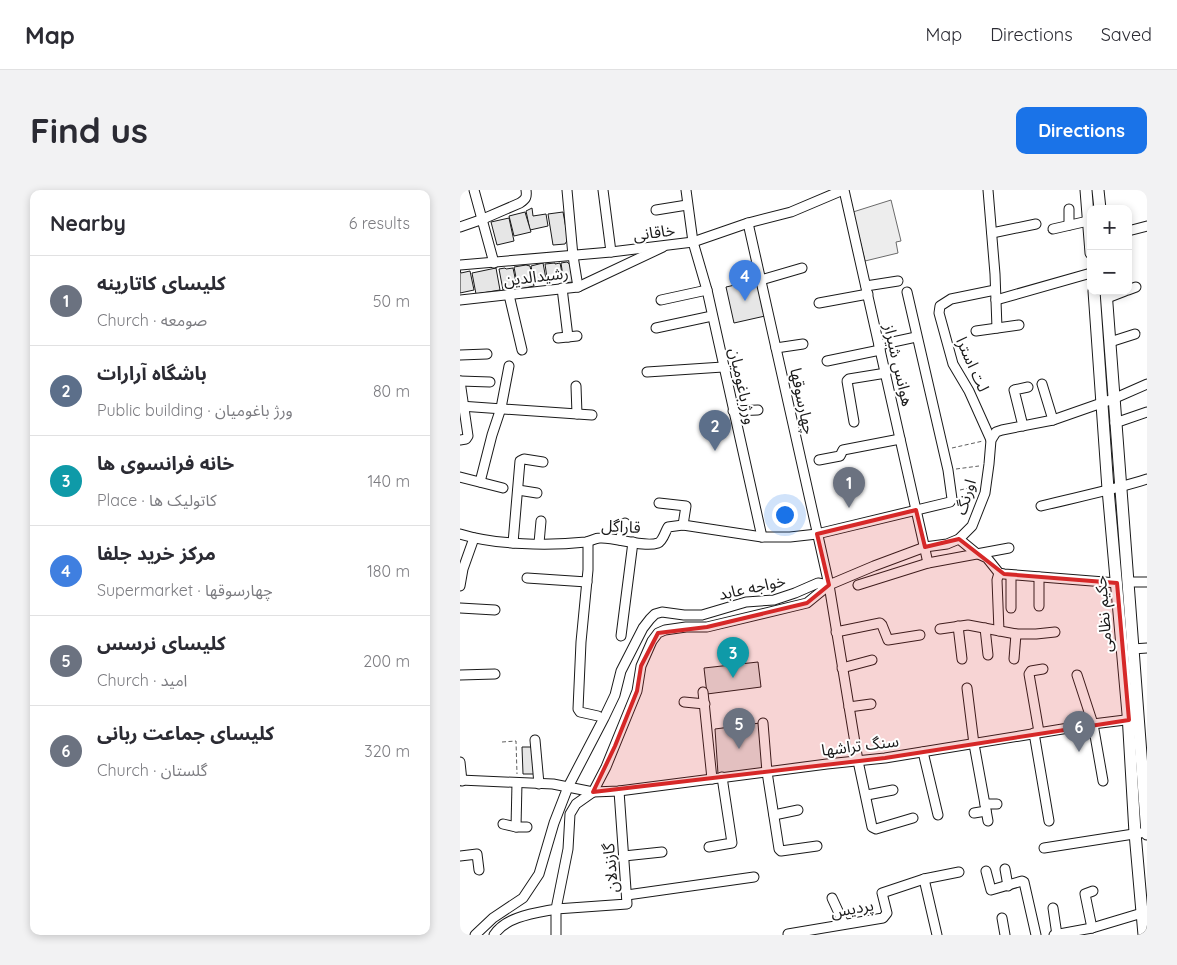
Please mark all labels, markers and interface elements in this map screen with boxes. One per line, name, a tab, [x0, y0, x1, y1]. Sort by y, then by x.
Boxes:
text: Map	[25, 20, 75, 50]
text: Map	[925, 23, 962, 46]
text: Directions	[990, 23, 1073, 46]
text: Saved	[1101, 23, 1152, 46]
button: Directions	[1016, 107, 1147, 154]
text: Find us	[30, 108, 148, 152]
map controls	[1087, 205, 1132, 295]
button: +	[1087, 205, 1132, 250]
text: Nearby	[50, 210, 126, 236]
text: 6 results	[349, 213, 410, 233]
street label: خاقانی	[632, 220, 676, 244]
button: −	[1087, 250, 1132, 295]
pin: 4	[729, 260, 761, 301]
street label: رشیدالدین	[502, 262, 570, 290]
text: کلیسای کاتارینه	[97, 271, 226, 295]
text: 1	[63, 291, 69, 311]
text: 50 m	[373, 291, 410, 311]
text: Church · صومعه	[97, 310, 207, 330]
street label: هوانس شیراز	[880, 321, 918, 408]
street label: لت استرا	[952, 333, 994, 395]
street label: ورژ باغومیان	[725, 346, 761, 426]
text: باشگاه آرارات	[97, 361, 207, 385]
street label: چهارسوقها	[785, 366, 820, 436]
text: 2	[61, 381, 71, 401]
text: 80 m	[373, 381, 410, 401]
text: Public building · ورژ باغومیان	[97, 400, 293, 420]
pin: 2	[699, 410, 731, 451]
text: خانه فرانسوی ها	[97, 451, 234, 475]
pin: 1	[833, 467, 865, 508]
text: 3	[62, 471, 70, 491]
text: 140 m	[367, 471, 410, 491]
street label: اورنگ	[950, 477, 980, 517]
text: Place · کاتولیک ها	[97, 490, 217, 510]
your location	[772, 502, 798, 528]
street label: قاراگل	[601, 515, 641, 537]
text: مرکز خرید جلفا	[97, 541, 216, 565]
text: 4	[61, 561, 71, 581]
text: 180 m	[367, 561, 410, 581]
street label: خواجه عابد	[717, 570, 787, 604]
street label: حکیم نظامی	[1090, 574, 1119, 653]
text: Supermarket · چهارسوقها	[97, 580, 273, 600]
text: کلیسای نرسس	[97, 631, 226, 655]
pin: 3	[717, 637, 749, 678]
text: 5	[61, 651, 71, 671]
text: 200 m	[363, 651, 410, 671]
text: Church · امید	[97, 670, 187, 690]
pin: 5	[723, 708, 755, 749]
pin: 6	[1063, 711, 1095, 752]
text: کلیسای جماعت ربانی	[97, 721, 274, 745]
street label: سنگ تراشها	[820, 730, 900, 760]
text: 6	[62, 741, 70, 761]
text: 320 m	[364, 741, 410, 761]
text: Church · گلستان	[97, 760, 207, 780]
street label: گازندلان	[598, 842, 622, 894]
street label: پردیس	[829, 894, 875, 923]

